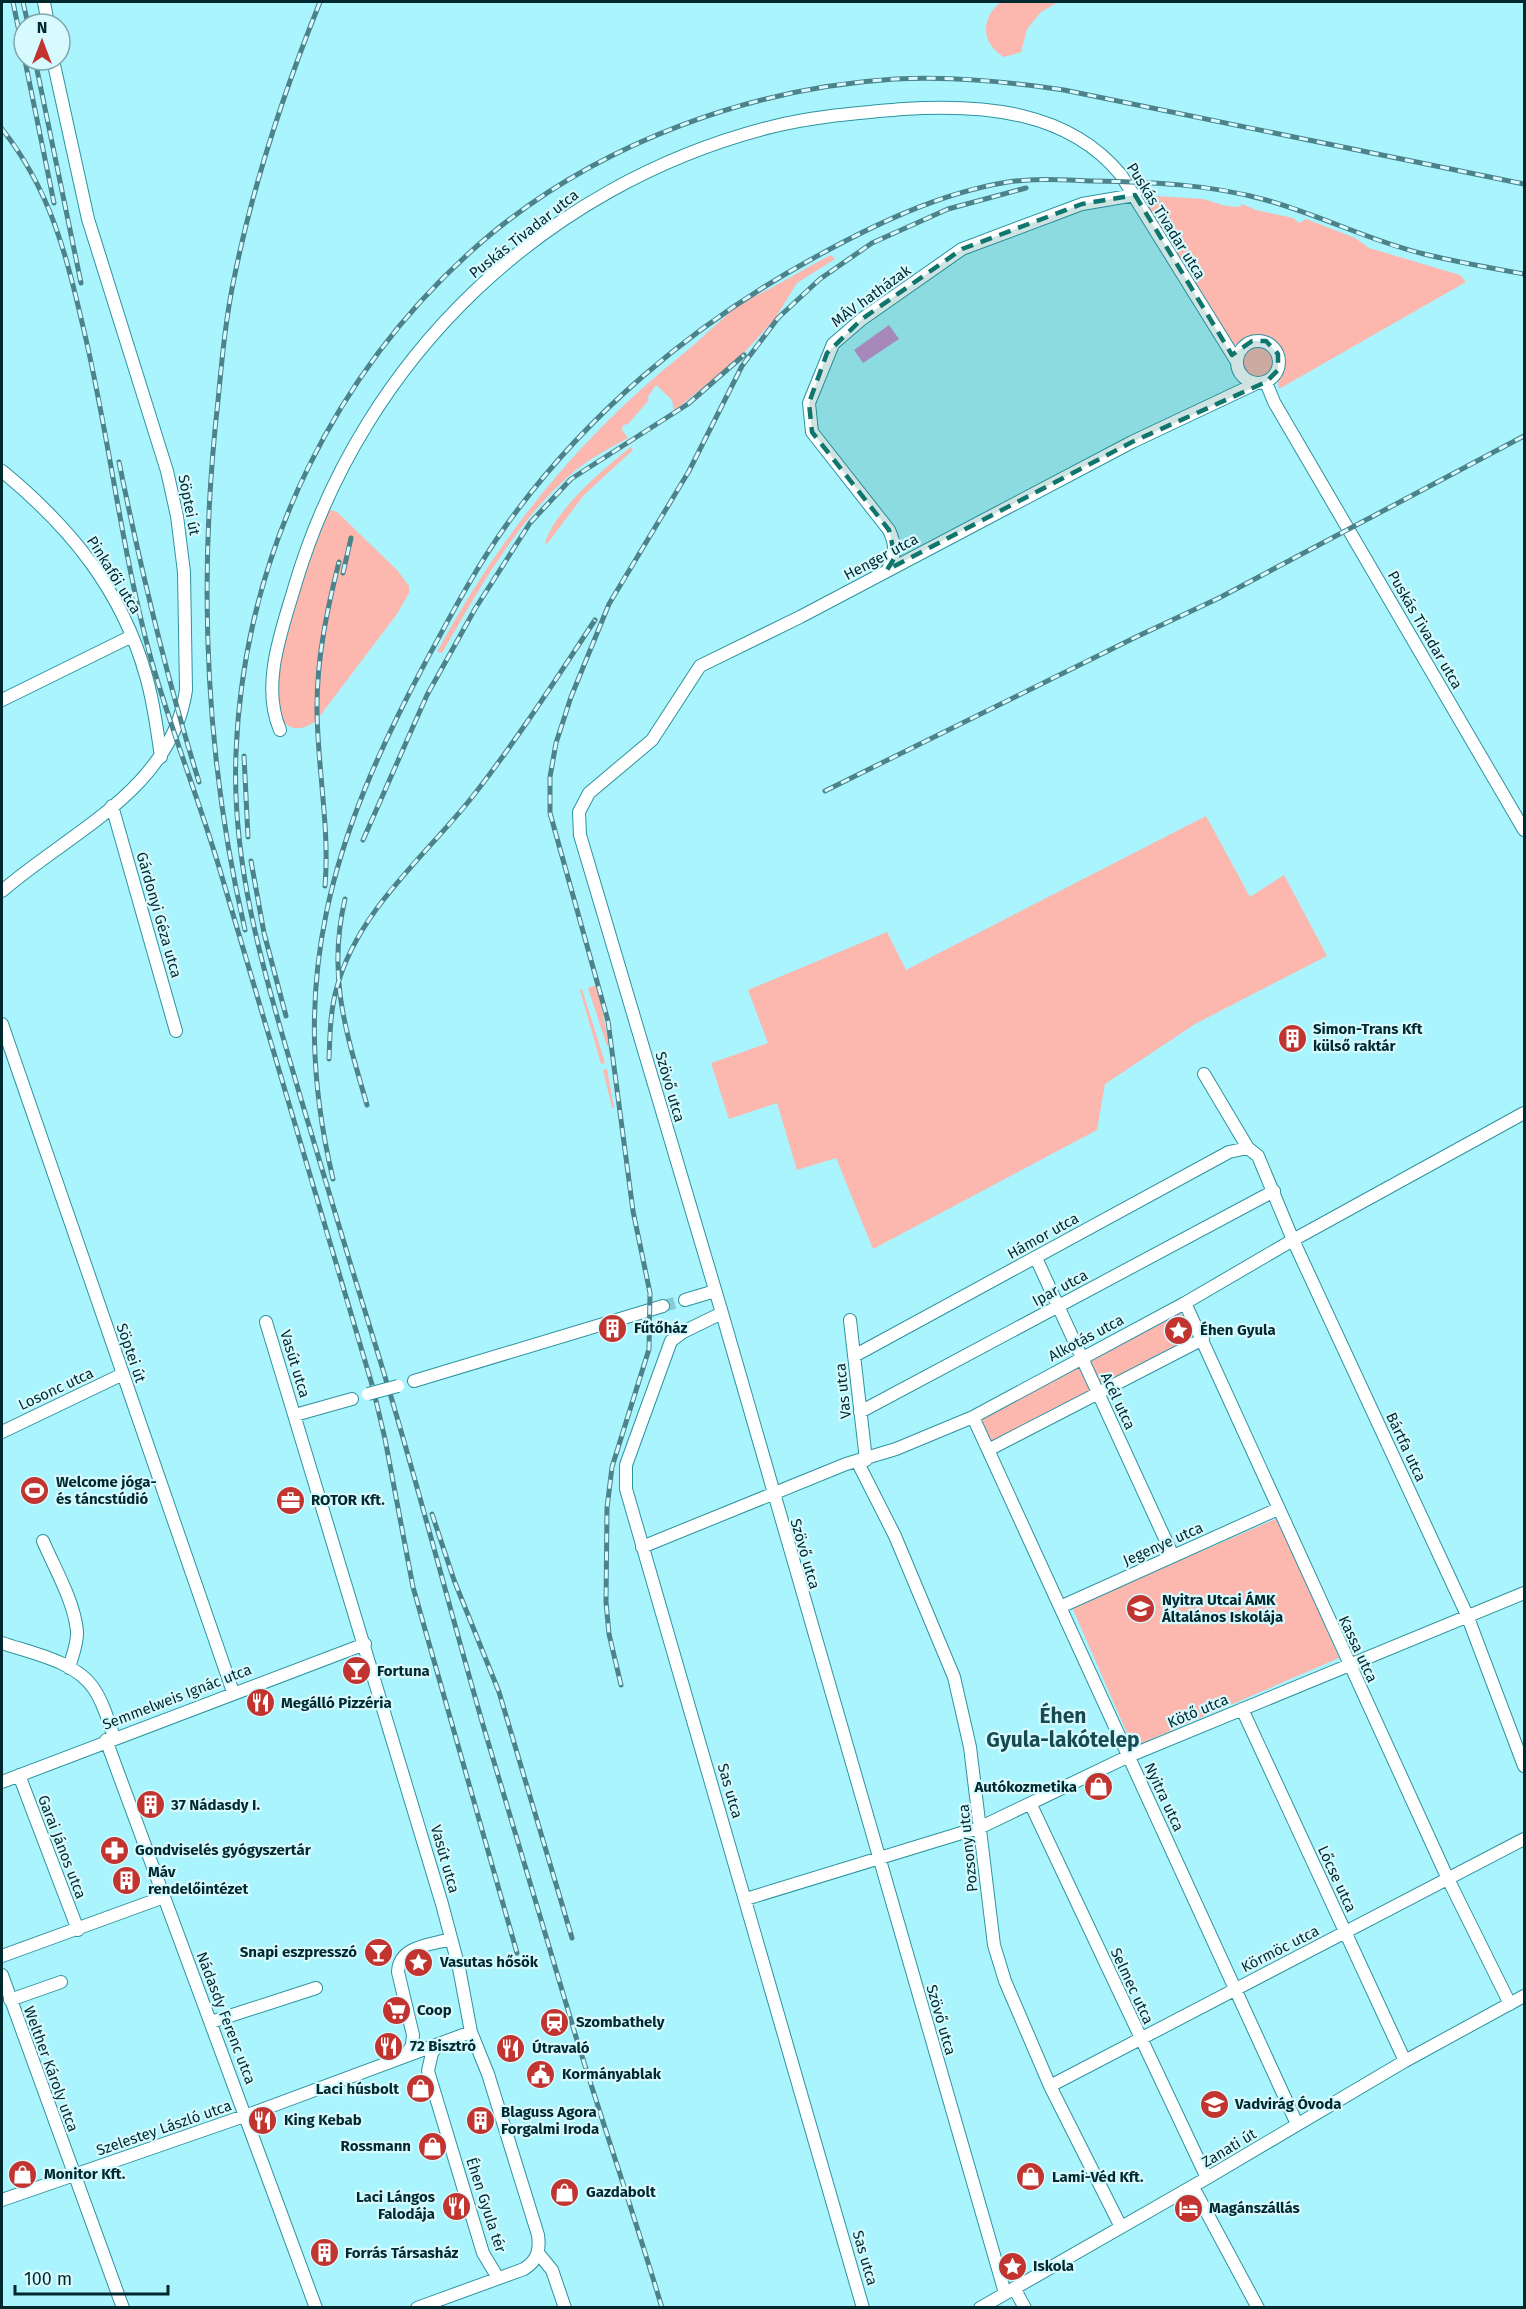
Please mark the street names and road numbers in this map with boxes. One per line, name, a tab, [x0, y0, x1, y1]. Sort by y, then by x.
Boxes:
street label: Puskás Tivadar utca	[1123, 160, 1209, 282]
street label: Puskás Tivadar utca	[466, 186, 582, 282]
street label: MÁV hatházak	[828, 261, 915, 331]
street label: Söptei út	[174, 473, 204, 538]
street label: Henger utca	[841, 530, 921, 584]
street label: Pinkafői utca	[83, 533, 145, 617]
street label: Puskás Tivadar utca	[1384, 568, 1466, 692]
street label: Gárdonyi Géza utca	[132, 850, 186, 980]
street label: Szövő utca	[651, 1050, 689, 1124]
street label: Hámor utca	[1004, 1209, 1082, 1263]
street label: Ipar utca	[1029, 1266, 1091, 1310]
street label: Alkotás utca	[1045, 1311, 1127, 1365]
street label: Söptei út	[112, 1321, 150, 1386]
street label: Vasút utca	[276, 1328, 314, 1400]
street label: Vas utca	[831, 1362, 855, 1420]
street label: Losonc utca	[16, 1364, 96, 1414]
street label: Acél utca	[1097, 1369, 1139, 1433]
street label: Bártfa utca	[1382, 1409, 1430, 1485]
street label: Szövő utca	[786, 1517, 824, 1591]
street label: Jegenye utca	[1120, 1518, 1206, 1570]
street label: Kassa utca	[1335, 1613, 1381, 1685]
street label: Semmelweis Ignác utca	[100, 1660, 254, 1734]
street label: Kötő utca	[1165, 1690, 1231, 1732]
street label: Nyitra utca	[1140, 1760, 1188, 1834]
street label: Sas utca	[714, 1761, 746, 1821]
street label: Garai János utca	[34, 1793, 90, 1901]
street label: Pozsony utca	[954, 1803, 982, 1893]
street label: Vasút utca	[427, 1823, 463, 1895]
street label: Lőcse utca	[1314, 1843, 1360, 1915]
street label: Körmöc utca	[1238, 1922, 1322, 1976]
street label: Selmec utca	[1107, 1945, 1157, 2027]
street label: Nádasdy Ferenc utca	[192, 1949, 260, 2087]
street label: Szövő utca	[922, 1983, 960, 2057]
street label: Welther Károly utca	[20, 2004, 82, 2134]
street label: Szelestey László utca	[94, 2096, 234, 2160]
street label: Zanati út	[1198, 2124, 1260, 2171]
street label: Éhen Gyula tér	[462, 2155, 510, 2255]
street label: Sas utca	[849, 2228, 881, 2288]

